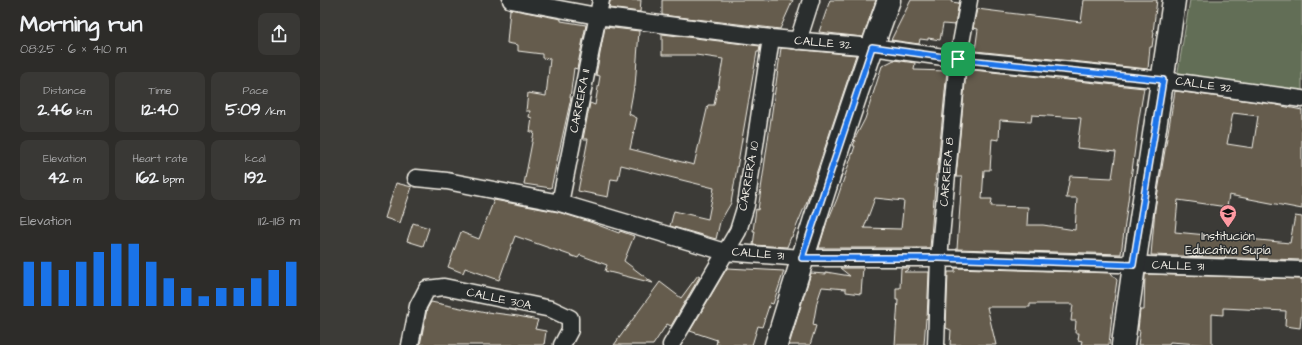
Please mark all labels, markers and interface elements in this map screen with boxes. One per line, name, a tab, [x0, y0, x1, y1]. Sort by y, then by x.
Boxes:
text: Morning run	[20, 9, 143, 40]
button: share	[258, 13, 300, 55]
street label: CALLE 32	[794, 32, 853, 54]
text: 08:25 · 6 × 410 m	[20, 40, 126, 58]
pin	[941, 42, 975, 76]
icon: arrive	[947, 48, 969, 70]
street label: CARRERA 11	[566, 67, 595, 134]
street label: CALLE 32	[1174, 73, 1234, 97]
text: Distance	[43, 83, 86, 98]
text: Time	[148, 83, 172, 98]
text: Pace	[243, 83, 268, 98]
text: 2.46	[38, 98, 72, 122]
text: 12:40	[141, 98, 179, 122]
text: 5:09	[225, 98, 261, 122]
text: km	[72, 104, 92, 119]
text: /km	[261, 104, 285, 119]
street label: CARRERA 8	[936, 137, 959, 207]
street label: CARRERA 10	[735, 139, 764, 212]
text: Elevation	[43, 151, 86, 166]
text: Heart rate	[132, 151, 188, 166]
text: kcal	[245, 151, 266, 166]
text: 42	[48, 166, 69, 190]
text: 162	[136, 166, 159, 190]
text: 192	[245, 166, 266, 190]
text: m	[69, 172, 82, 187]
text: bpm	[159, 172, 184, 187]
school or university icon: Institución Educativa Supía	[1218, 203, 1238, 228]
text: Elevation	[20, 212, 71, 230]
text: 112–118 m	[258, 212, 300, 230]
place label: Institución Educativa Supía	[1185, 228, 1271, 259]
street label: CALLE 31	[731, 243, 785, 265]
street label: CALLE 31	[1152, 257, 1205, 275]
street label: CALLE 30A	[465, 284, 533, 314]

